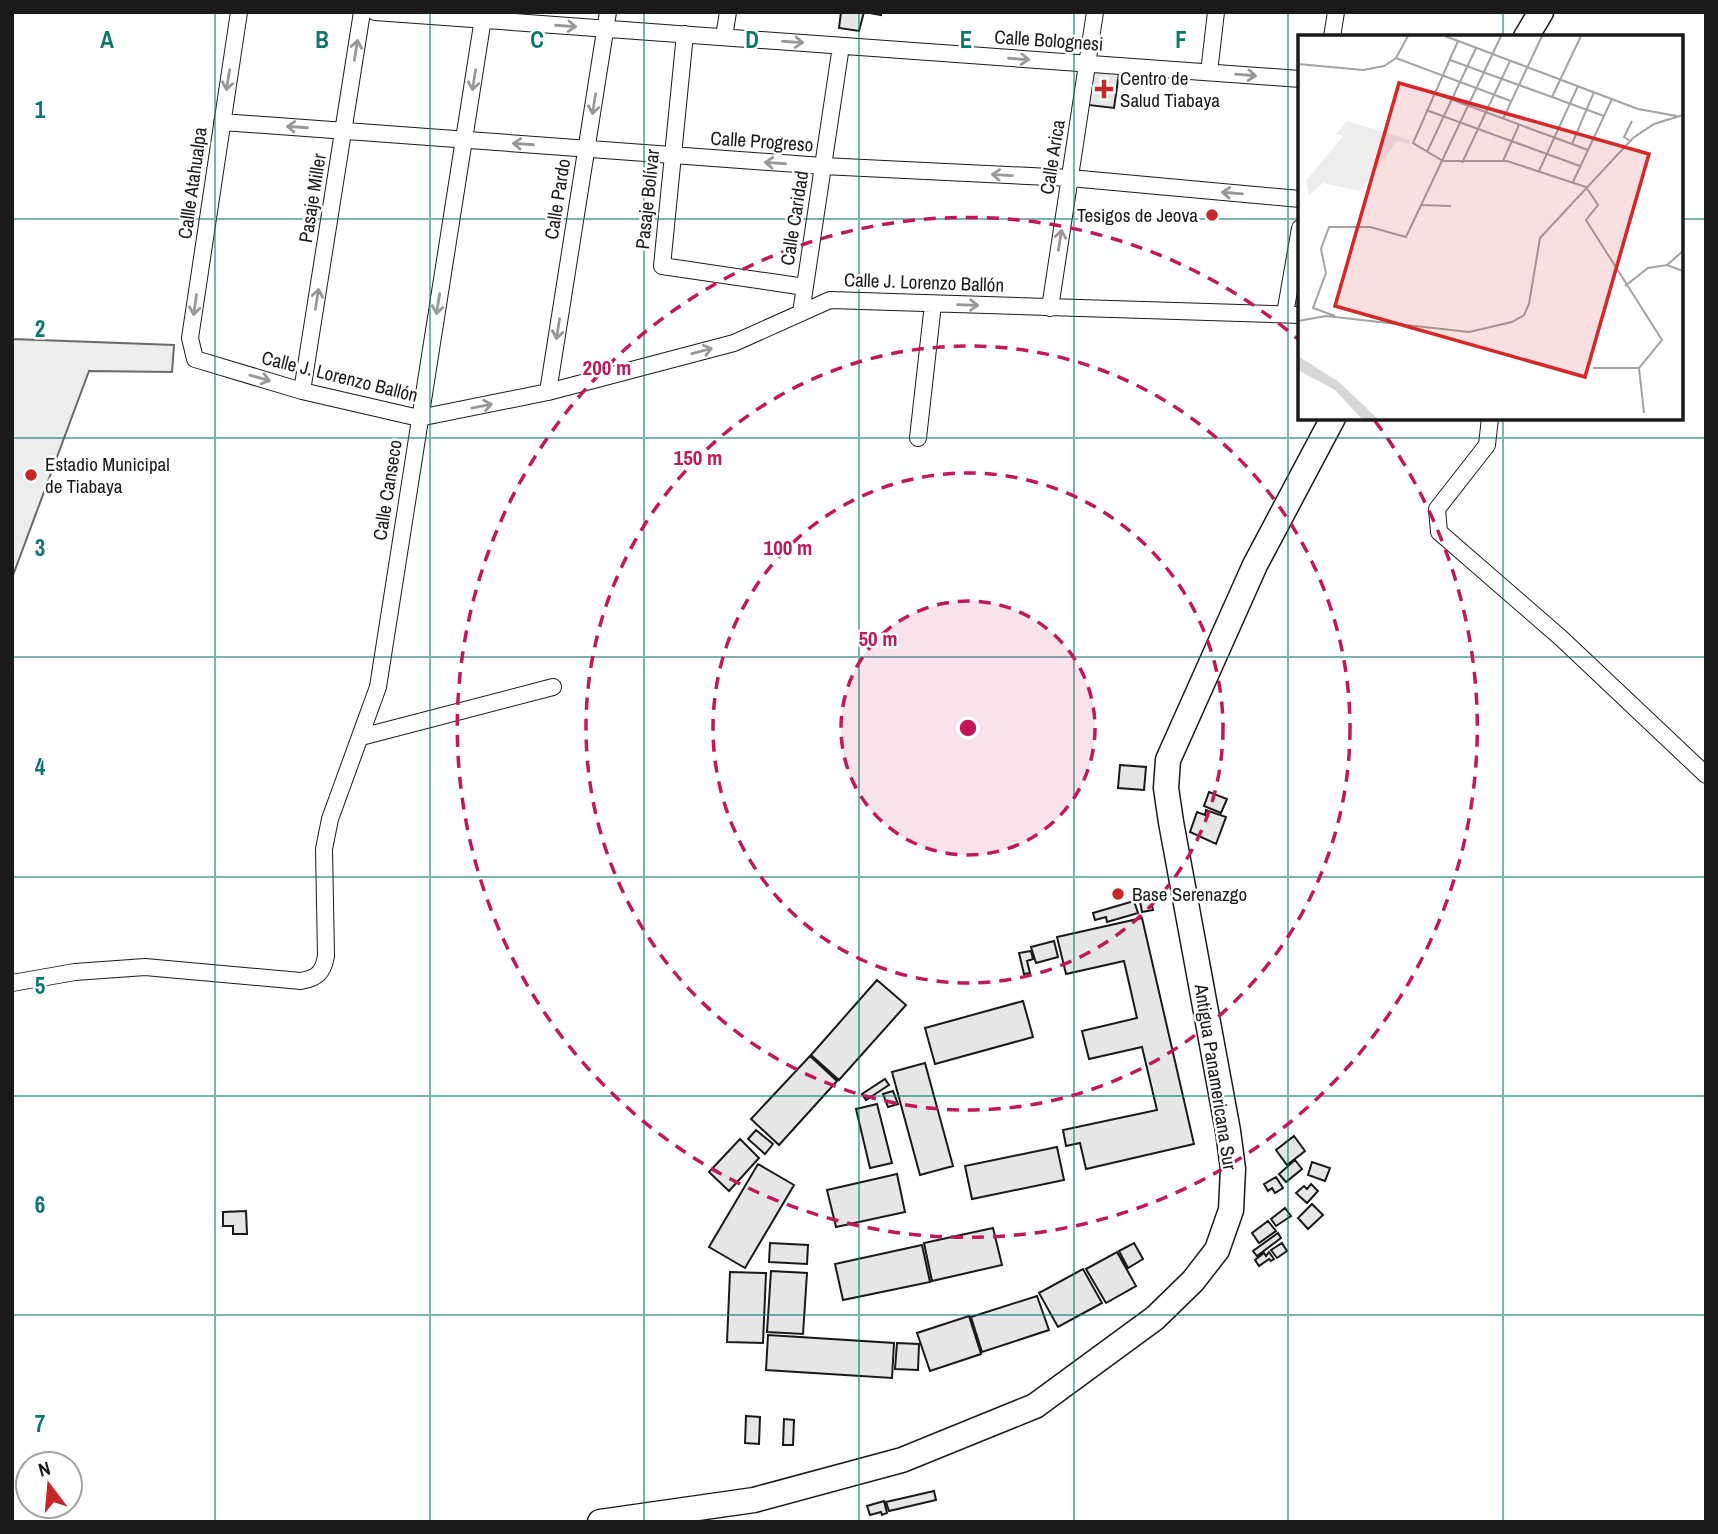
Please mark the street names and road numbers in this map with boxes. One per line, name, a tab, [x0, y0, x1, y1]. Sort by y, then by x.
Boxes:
street label: Calle Bolognesi	[994, 23, 1104, 57]
street label: Calle Arica	[1033, 117, 1071, 196]
street label: Calle Progreso	[710, 124, 814, 158]
street label: Callle Atahualpa	[171, 125, 213, 241]
street label: Pasaje Bolívar	[629, 147, 665, 250]
street label: Pasaje Miller	[292, 151, 332, 245]
street label: Calle Pardo	[538, 157, 576, 241]
street label: Calle Caridad	[774, 169, 814, 267]
street label: Calle J. Lorenzo Ballón	[843, 266, 1005, 298]
street label: Calle J. Lorenzo Ballón	[259, 344, 421, 408]
street label: Calle Canseco	[366, 438, 408, 542]
street label: Antigua Panamericana Sur	[1188, 981, 1244, 1173]

